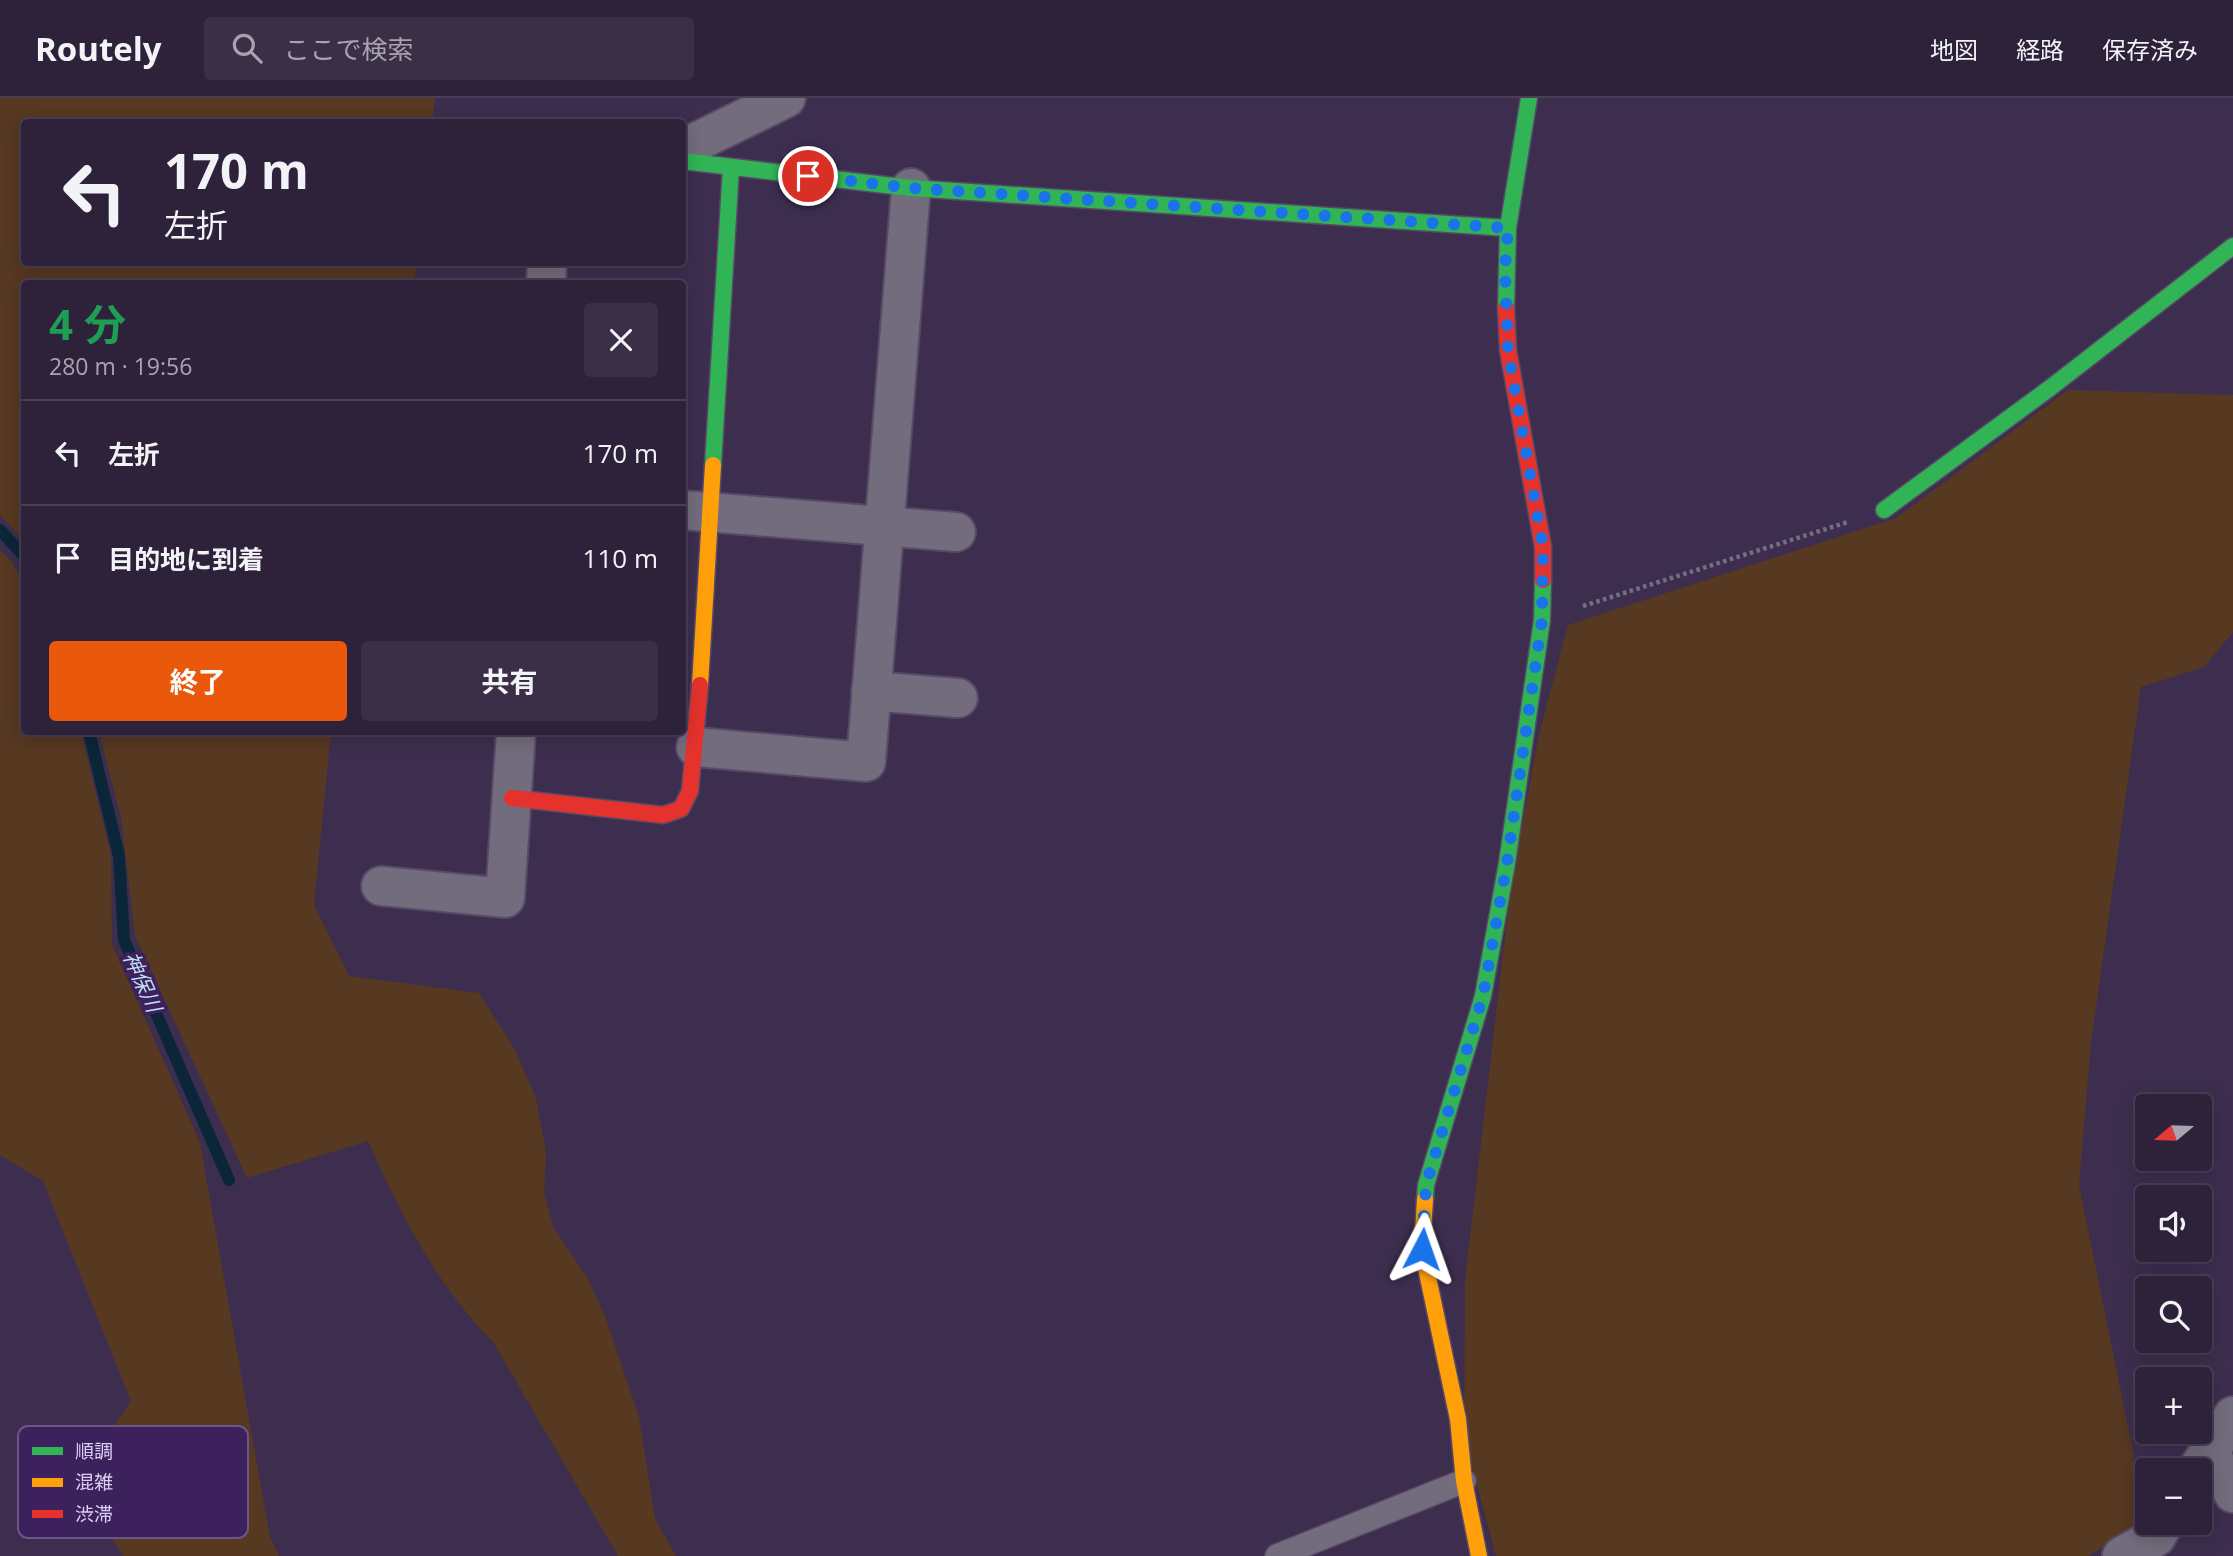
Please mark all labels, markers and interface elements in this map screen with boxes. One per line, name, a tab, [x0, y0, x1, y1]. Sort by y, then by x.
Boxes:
search box	[204, 17, 694, 80]
text: Routely	[35, 26, 162, 71]
icon: search	[228, 29, 266, 67]
text: ここで検索	[284, 31, 414, 67]
text: 地図	[1930, 33, 1978, 66]
text: 経路	[2016, 33, 2064, 66]
text: 保存済み	[2102, 33, 2198, 66]
text: 170 m	[164, 137, 309, 203]
pin	[778, 146, 838, 206]
icon: left	[49, 147, 140, 238]
icon: arrive	[789, 157, 827, 195]
text: 左折	[164, 203, 228, 246]
text: 4 分	[49, 295, 126, 352]
button: close	[584, 303, 658, 377]
text: 280 m · 19:56	[49, 350, 192, 382]
icon: left	[49, 434, 87, 472]
text: 170 m	[583, 435, 658, 471]
text: 左折	[108, 436, 160, 472]
icon: arrive	[49, 539, 87, 577]
text: 110 m	[583, 540, 658, 576]
text: 目的地に到着	[108, 541, 264, 577]
button: 終了	[49, 641, 347, 721]
button: 共有	[361, 641, 658, 721]
water label: 神保川	[117, 947, 169, 1018]
north arrow	[2135, 1094, 2212, 1171]
map controls	[2135, 1094, 2212, 1535]
button: sound	[2135, 1185, 2212, 1262]
position arrow	[1385, 1212, 1459, 1286]
button: search	[2135, 1276, 2212, 1353]
button: +	[2135, 1367, 2212, 1444]
legend	[18, 1426, 248, 1538]
text: 順調	[75, 1438, 113, 1464]
button: −	[2135, 1458, 2212, 1535]
text: 混雑	[75, 1469, 113, 1495]
text: 渋滞	[75, 1501, 113, 1527]

